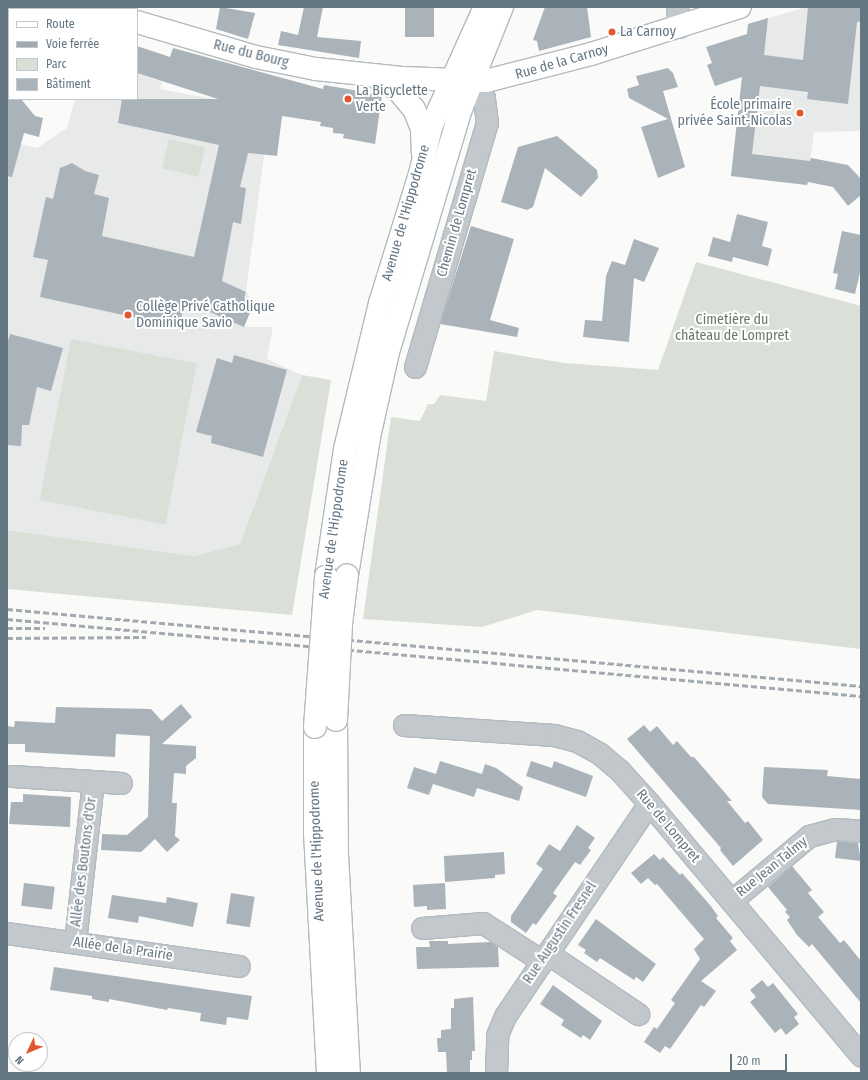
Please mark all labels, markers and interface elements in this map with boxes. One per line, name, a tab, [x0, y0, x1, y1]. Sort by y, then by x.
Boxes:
legend	[8, 8, 138, 100]
text: Route	[46, 17, 75, 31]
place label: La Carnoy	[620, 24, 676, 40]
marker: La Carnoy	[607, 27, 617, 37]
text: Voie ferrée	[46, 37, 99, 51]
street label: Rue du Bourg	[212, 37, 290, 71]
street label: Rue de la Carnoy	[513, 41, 611, 83]
text: Parc	[46, 57, 67, 71]
text: Bâtiment	[46, 77, 91, 91]
place label: La Bicyclette Verte	[356, 83, 428, 116]
marker: La Bicyclette Verte	[343, 94, 353, 104]
place label: École primaire privée Saint-Nicolas	[677, 97, 792, 130]
marker: École primaire privée Saint-Nicolas	[795, 108, 805, 118]
street label: Avenue de l'Hippodrome	[379, 143, 433, 283]
street label: Chemin de Lompret	[434, 167, 480, 279]
place label: Collège Privé Catholique Dominique Savio	[136, 299, 275, 332]
marker: Collège Privé Catholique Dominique Savio	[123, 310, 133, 320]
park label: Cimetière du château de Lompret	[675, 312, 789, 344]
street label: Avenue de l'Hippodrome	[316, 458, 352, 600]
street label: Avenue de l'Hippodrome	[306, 780, 328, 922]
street label: Rue de Lompret	[633, 786, 703, 866]
street label: Allée des Boutons d'Or	[68, 796, 100, 928]
street label: Rue Jean Talmy	[733, 833, 811, 901]
street label: Rue Augustin Fresnel	[520, 879, 600, 987]
street label: Allée de la Prairie	[72, 934, 174, 964]
north arrow	[8, 1032, 48, 1072]
scale bar	[732, 1046, 789, 1072]
text: N	[13, 1053, 27, 1067]
text: 20 m	[737, 1054, 761, 1068]

